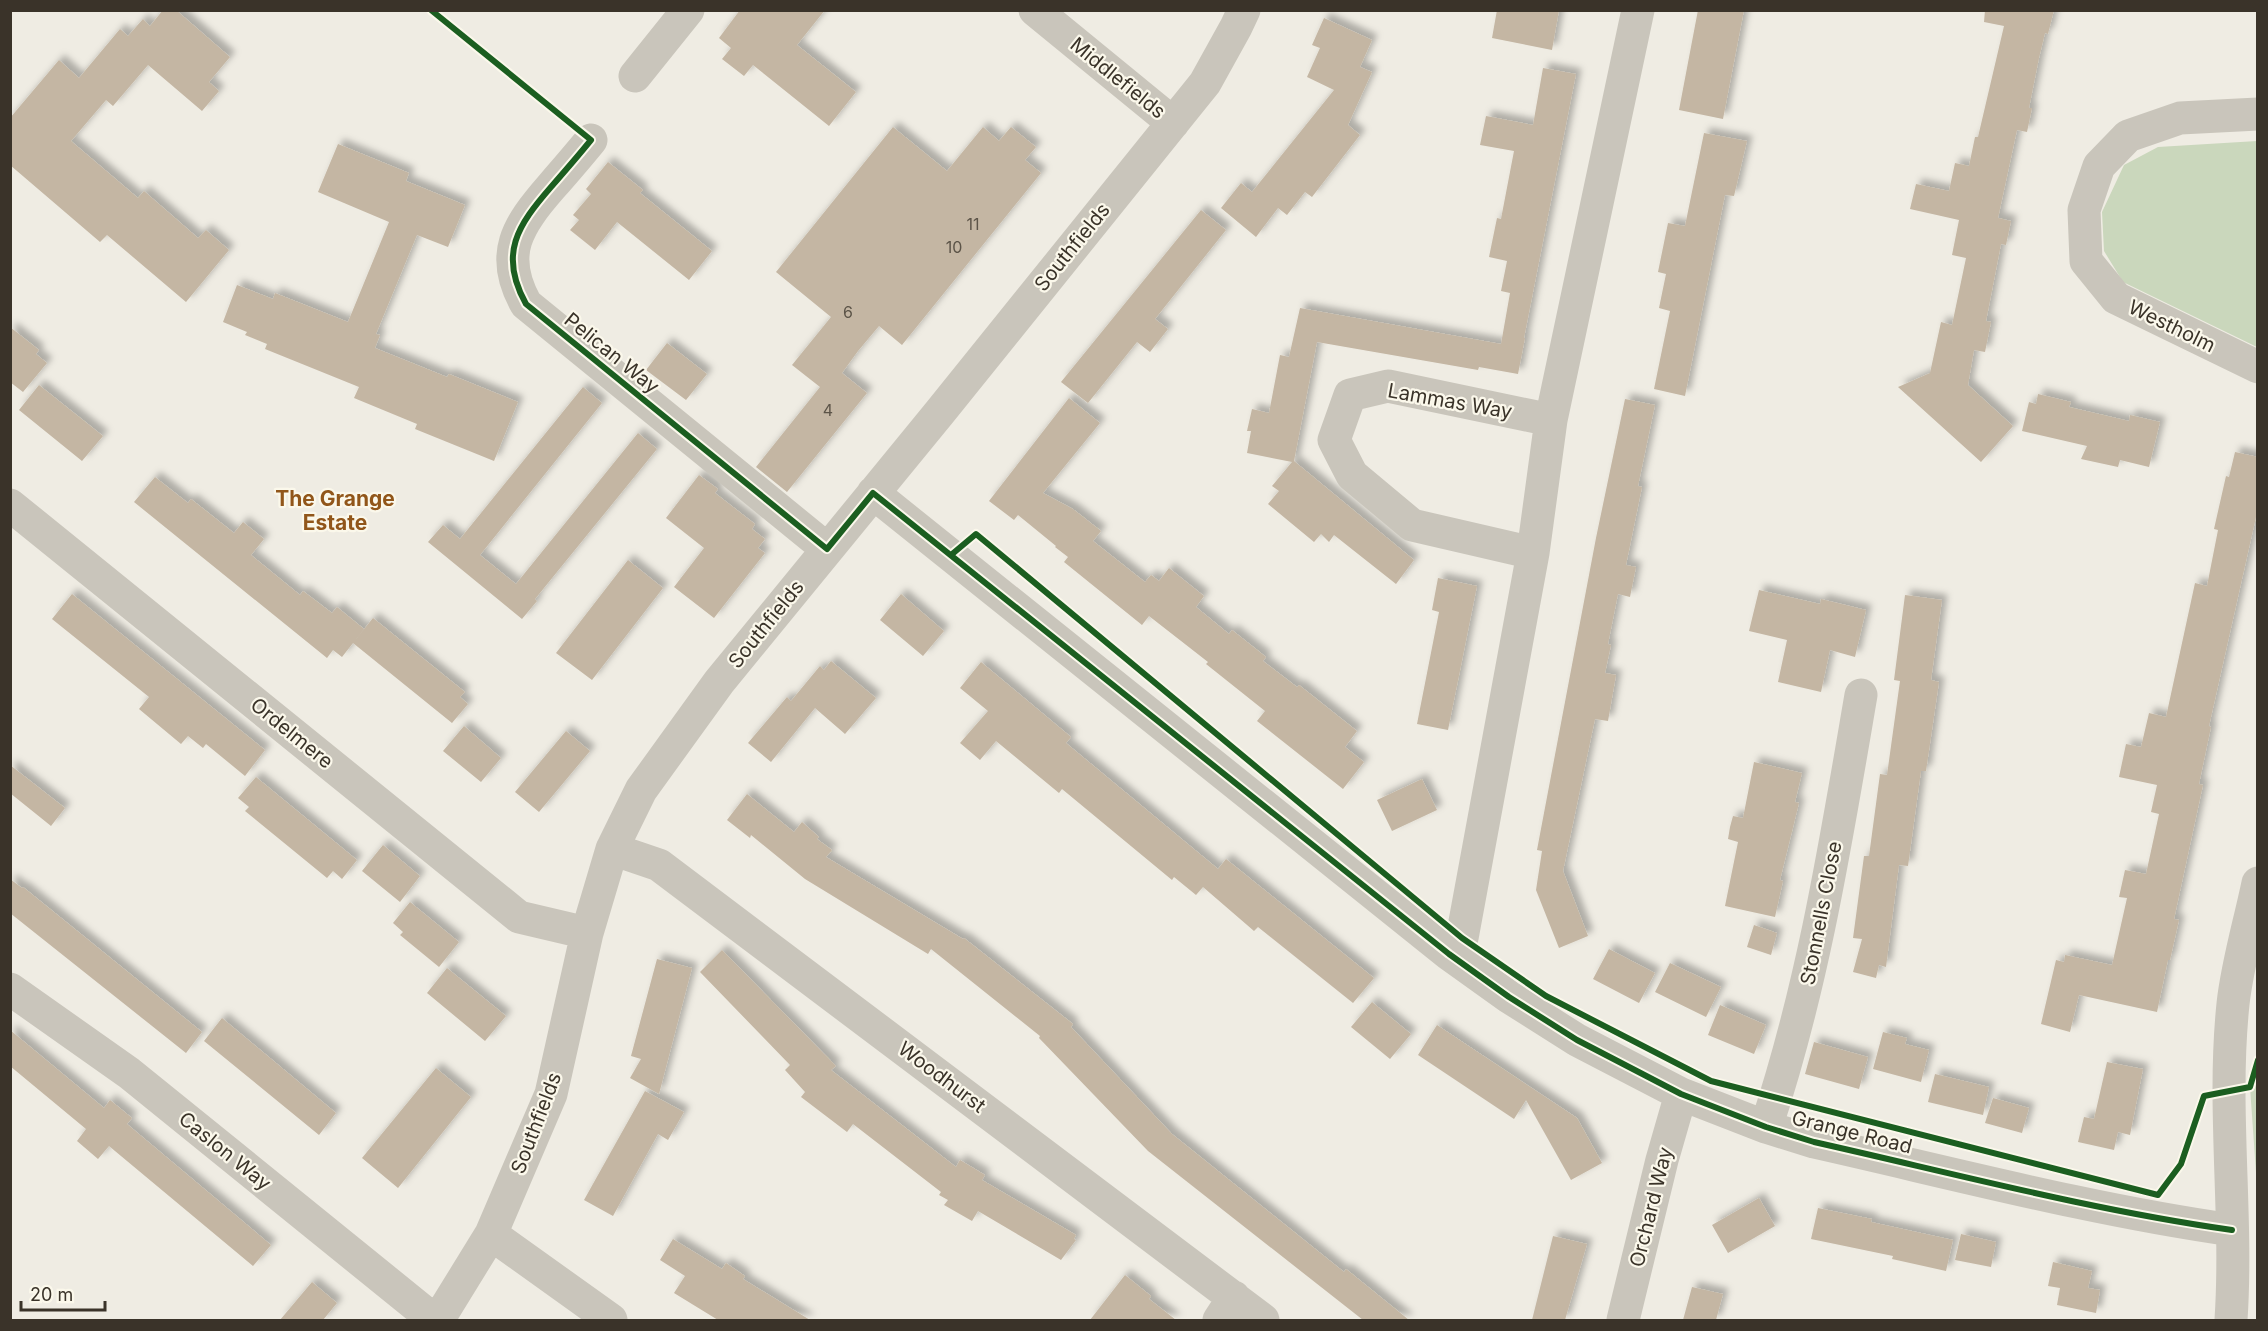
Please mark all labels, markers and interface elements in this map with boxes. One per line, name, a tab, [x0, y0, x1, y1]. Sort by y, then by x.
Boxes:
street label: Middlefields	[1066, 32, 1170, 124]
street label: Southfields	[1029, 198, 1115, 296]
house number: 11	[966, 214, 980, 234]
house number: 10	[946, 237, 962, 257]
street label: Westholm	[2125, 295, 2219, 357]
house number: 6	[843, 302, 853, 322]
street label: Pelican Way	[560, 307, 664, 399]
street label: Lammas Way	[1386, 378, 1514, 424]
house number: 4	[823, 400, 833, 420]
district label: The Grange Estate	[275, 486, 395, 535]
street label: Southfields	[723, 575, 809, 673]
street label: Ordelmere	[246, 692, 338, 774]
street label: Stonnells Close	[1795, 839, 1847, 987]
street label: Woodhurst	[894, 1036, 991, 1118]
street label: Southfields	[506, 1069, 566, 1177]
street label: Grange Road	[1789, 1105, 1915, 1159]
street label: Caslon Way	[174, 1107, 276, 1195]
street label: Orchard Way	[1624, 1144, 1678, 1270]
scale bar	[21, 1274, 105, 1312]
text: 20 m	[30, 1284, 73, 1305]

